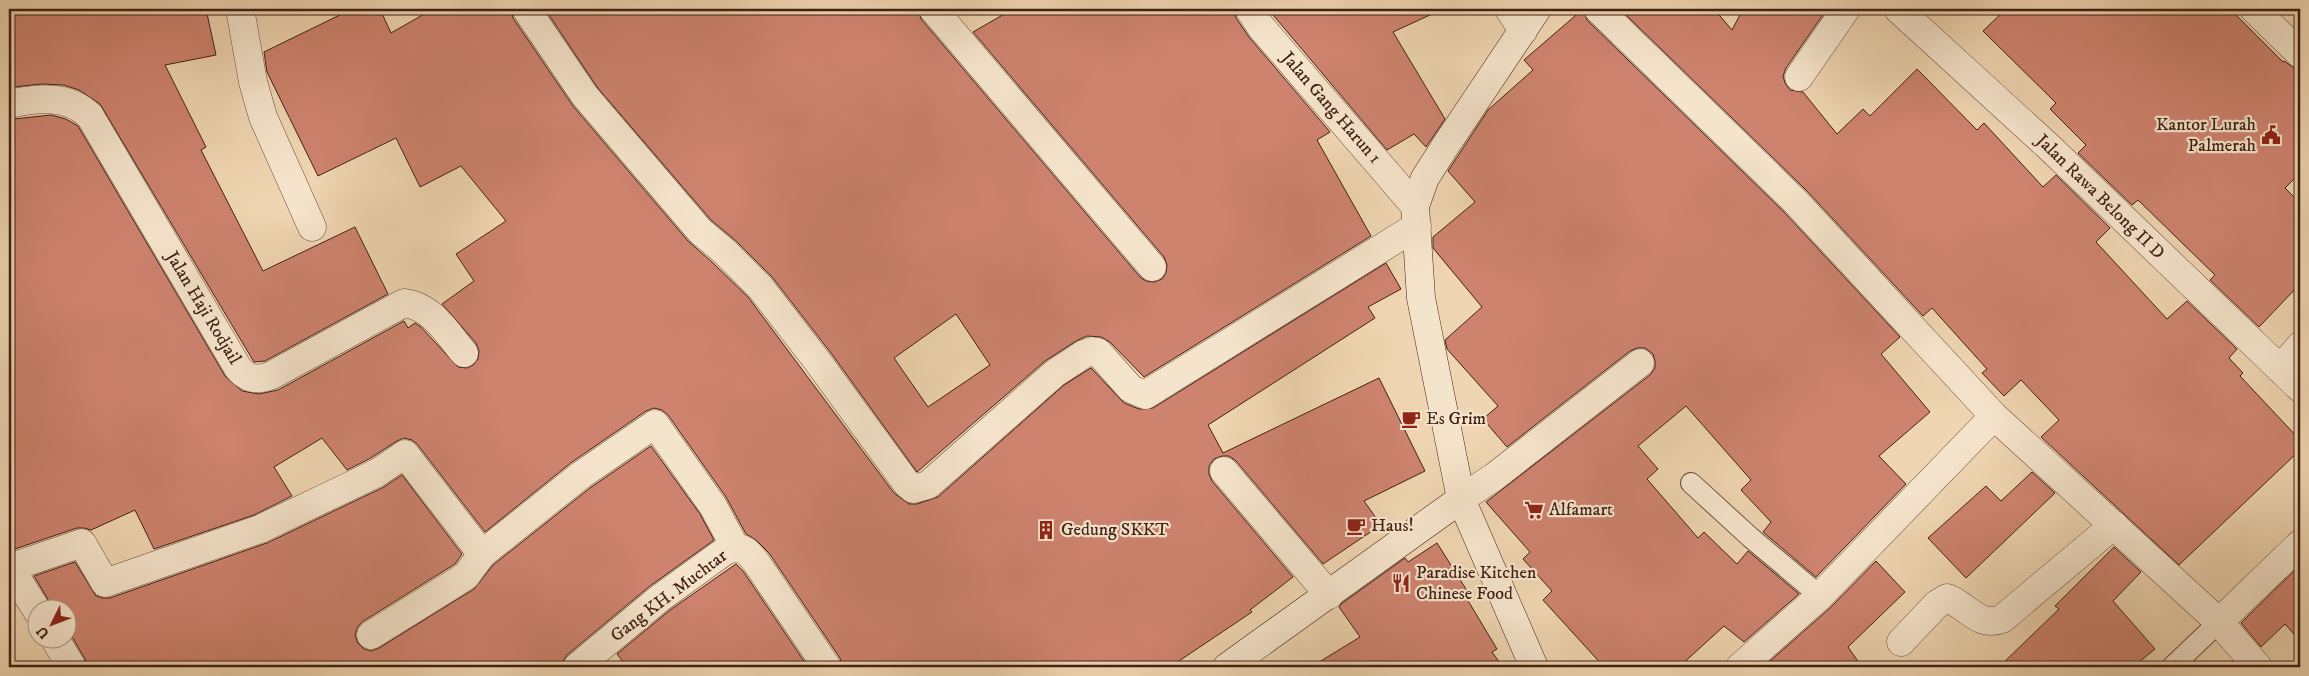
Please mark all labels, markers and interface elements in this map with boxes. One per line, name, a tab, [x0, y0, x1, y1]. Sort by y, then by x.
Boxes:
street label: Jalan Gang Harun 1	[1275, 46, 1386, 168]
place label: Kantor Lurah Palmerah	[2156, 114, 2257, 157]
public building icon: Kantor Lurah Palmerah	[2260, 124, 2282, 146]
street label: Jalan Rawa Belong II D	[2030, 129, 2169, 264]
street label: Jalan Haji Rodjail	[160, 246, 246, 369]
cafe icon: Es Grim	[1400, 408, 1422, 430]
place label: Es Grim	[1426, 408, 1486, 430]
supermarket icon: Alfamart	[1523, 499, 1545, 521]
place label: Alfamart	[1549, 499, 1613, 521]
cafe icon: Haus!	[1345, 515, 1367, 537]
place label: Haus!	[1371, 515, 1414, 537]
building icon: Gedung SKKT	[1035, 519, 1057, 541]
place label: Gedung SKKT	[1061, 519, 1169, 541]
street label: Gang KH. Muchtar	[606, 545, 732, 647]
place label: Paradise Kitchen Chinese Food	[1416, 562, 1537, 605]
restaurant icon: Paradise Kitchen Chinese Food	[1390, 572, 1412, 594]
north arrow	[28, 598, 78, 648]
text: U	[33, 622, 53, 642]

